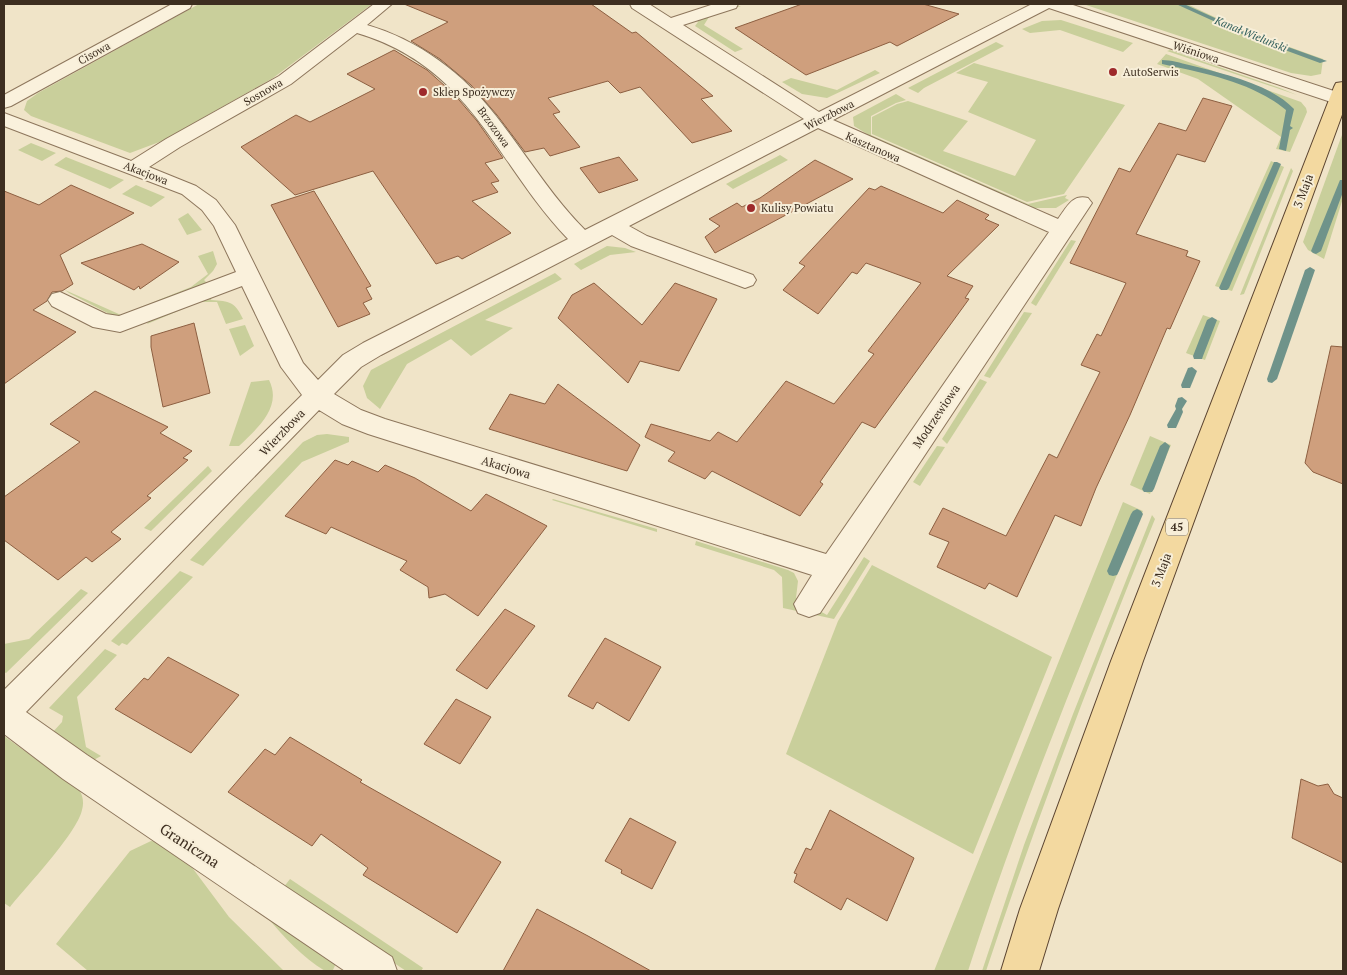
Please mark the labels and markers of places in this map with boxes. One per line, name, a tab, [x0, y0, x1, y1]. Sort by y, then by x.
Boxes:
place label: AutoSerwis	[1123, 65, 1179, 79]
marker: AutoSerwis	[1107, 66, 1119, 78]
place label: Sklep Spożywczy	[433, 85, 516, 99]
marker: Sklep Spożywczy	[417, 86, 429, 98]
place label: Kulisy Powiatu	[761, 201, 834, 215]
marker: Kulisy Powiatu	[745, 202, 757, 214]

